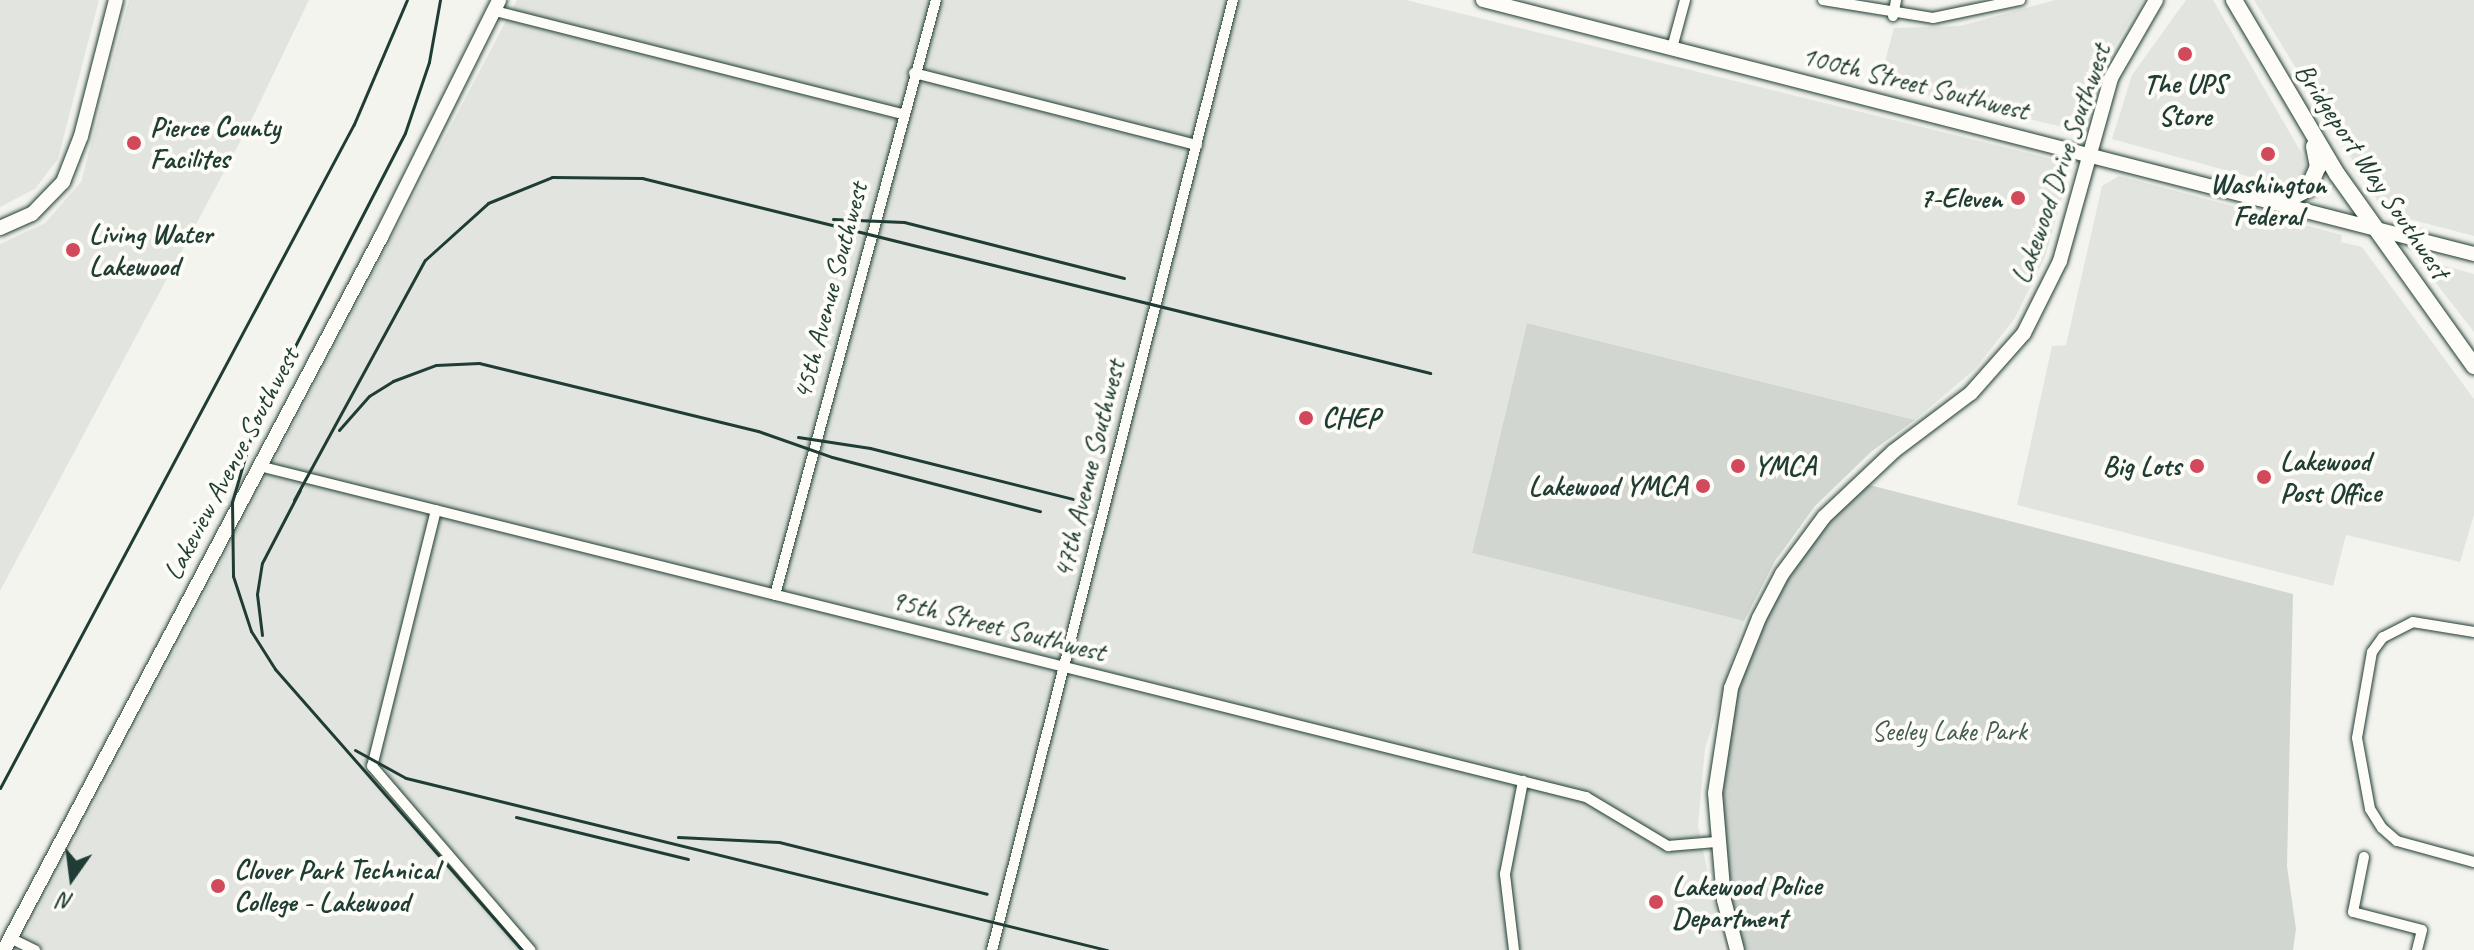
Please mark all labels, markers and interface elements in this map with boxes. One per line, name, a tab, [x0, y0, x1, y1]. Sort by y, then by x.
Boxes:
street label: 100th Street Southwest	[1798, 39, 2032, 127]
street label: Lakewood Drive Southwest	[2004, 40, 2118, 288]
marker: The UPS Store	[2176, 45, 2194, 63]
street label: Bridgeport Way Southwest	[2287, 57, 2457, 285]
place label: The UPS Store	[2144, 67, 2226, 133]
place label: Pierce County Facilites	[150, 110, 280, 176]
marker: Pierce County Facilites	[125, 134, 143, 152]
marker: Washington Federal	[2259, 145, 2277, 163]
place label: Washington Federal	[2210, 167, 2326, 233]
street label: 45th Avenue Southwest	[785, 179, 875, 403]
place label: 7-Eleven	[1920, 181, 2002, 215]
marker: 7-Eleven	[2009, 189, 2027, 207]
place label: Living Water Lakewood	[89, 217, 213, 283]
marker: Living Water Lakewood	[64, 241, 82, 259]
street label: Lakeview Avenue Southwest	[156, 342, 306, 586]
street label: 47th Avenue Southwest	[1046, 357, 1132, 581]
place label: CHEP	[1322, 401, 1380, 435]
marker: CHEP	[1297, 409, 1315, 427]
place label: Lakewood Post Office	[2280, 444, 2380, 510]
place label: YMCA	[1754, 449, 1815, 483]
place label: Big Lots	[2102, 449, 2181, 483]
marker: YMCA	[1729, 457, 1747, 475]
marker: Big Lots	[2188, 457, 2206, 475]
marker: Lakewood Post Office	[2255, 468, 2273, 486]
place label: Lakewood YMCA	[1529, 469, 1687, 503]
marker: Lakewood YMCA	[1694, 477, 1712, 495]
street label: 95th Street Southwest	[887, 583, 1109, 669]
park label: Seeley Lake Park	[1871, 714, 2027, 748]
north arrow	[32, 838, 112, 918]
place label: Clover Park Technical College - Lakewood	[234, 853, 438, 919]
place label: Lakewood Police Department	[1672, 869, 1821, 935]
marker: Clover Park Technical College - Lakewood	[209, 877, 227, 895]
text: N	[56, 886, 76, 917]
marker: Lakewood Police Department	[1647, 893, 1665, 911]

